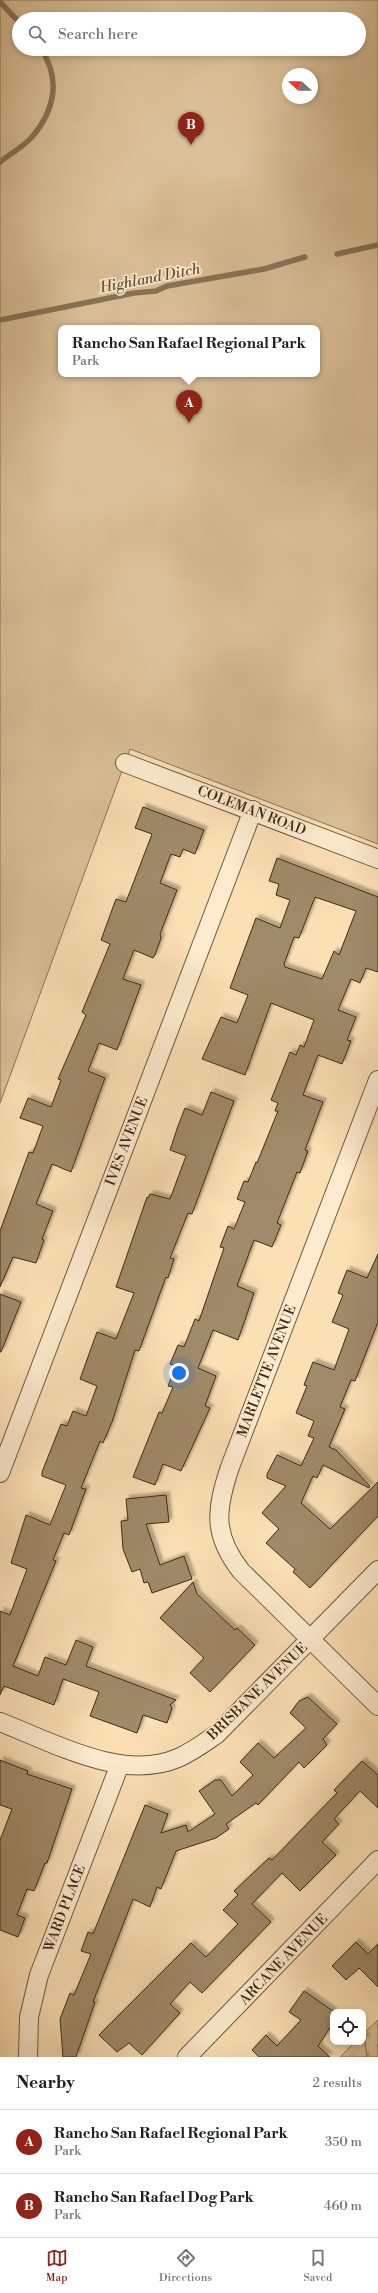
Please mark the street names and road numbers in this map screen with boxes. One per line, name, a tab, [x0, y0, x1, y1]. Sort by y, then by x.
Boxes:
street label: COLEMAN ROAD	[195, 782, 309, 840]
street label: IVES AVENUE	[102, 1094, 152, 1189]
street label: MARLETTE AVENUE	[233, 1302, 301, 1440]
street label: BRISBANE AVENUE	[203, 1639, 312, 1745]
street label: WARD PLACE	[40, 1862, 90, 1955]
street label: ARCANE AVENUE	[235, 1910, 332, 2010]

